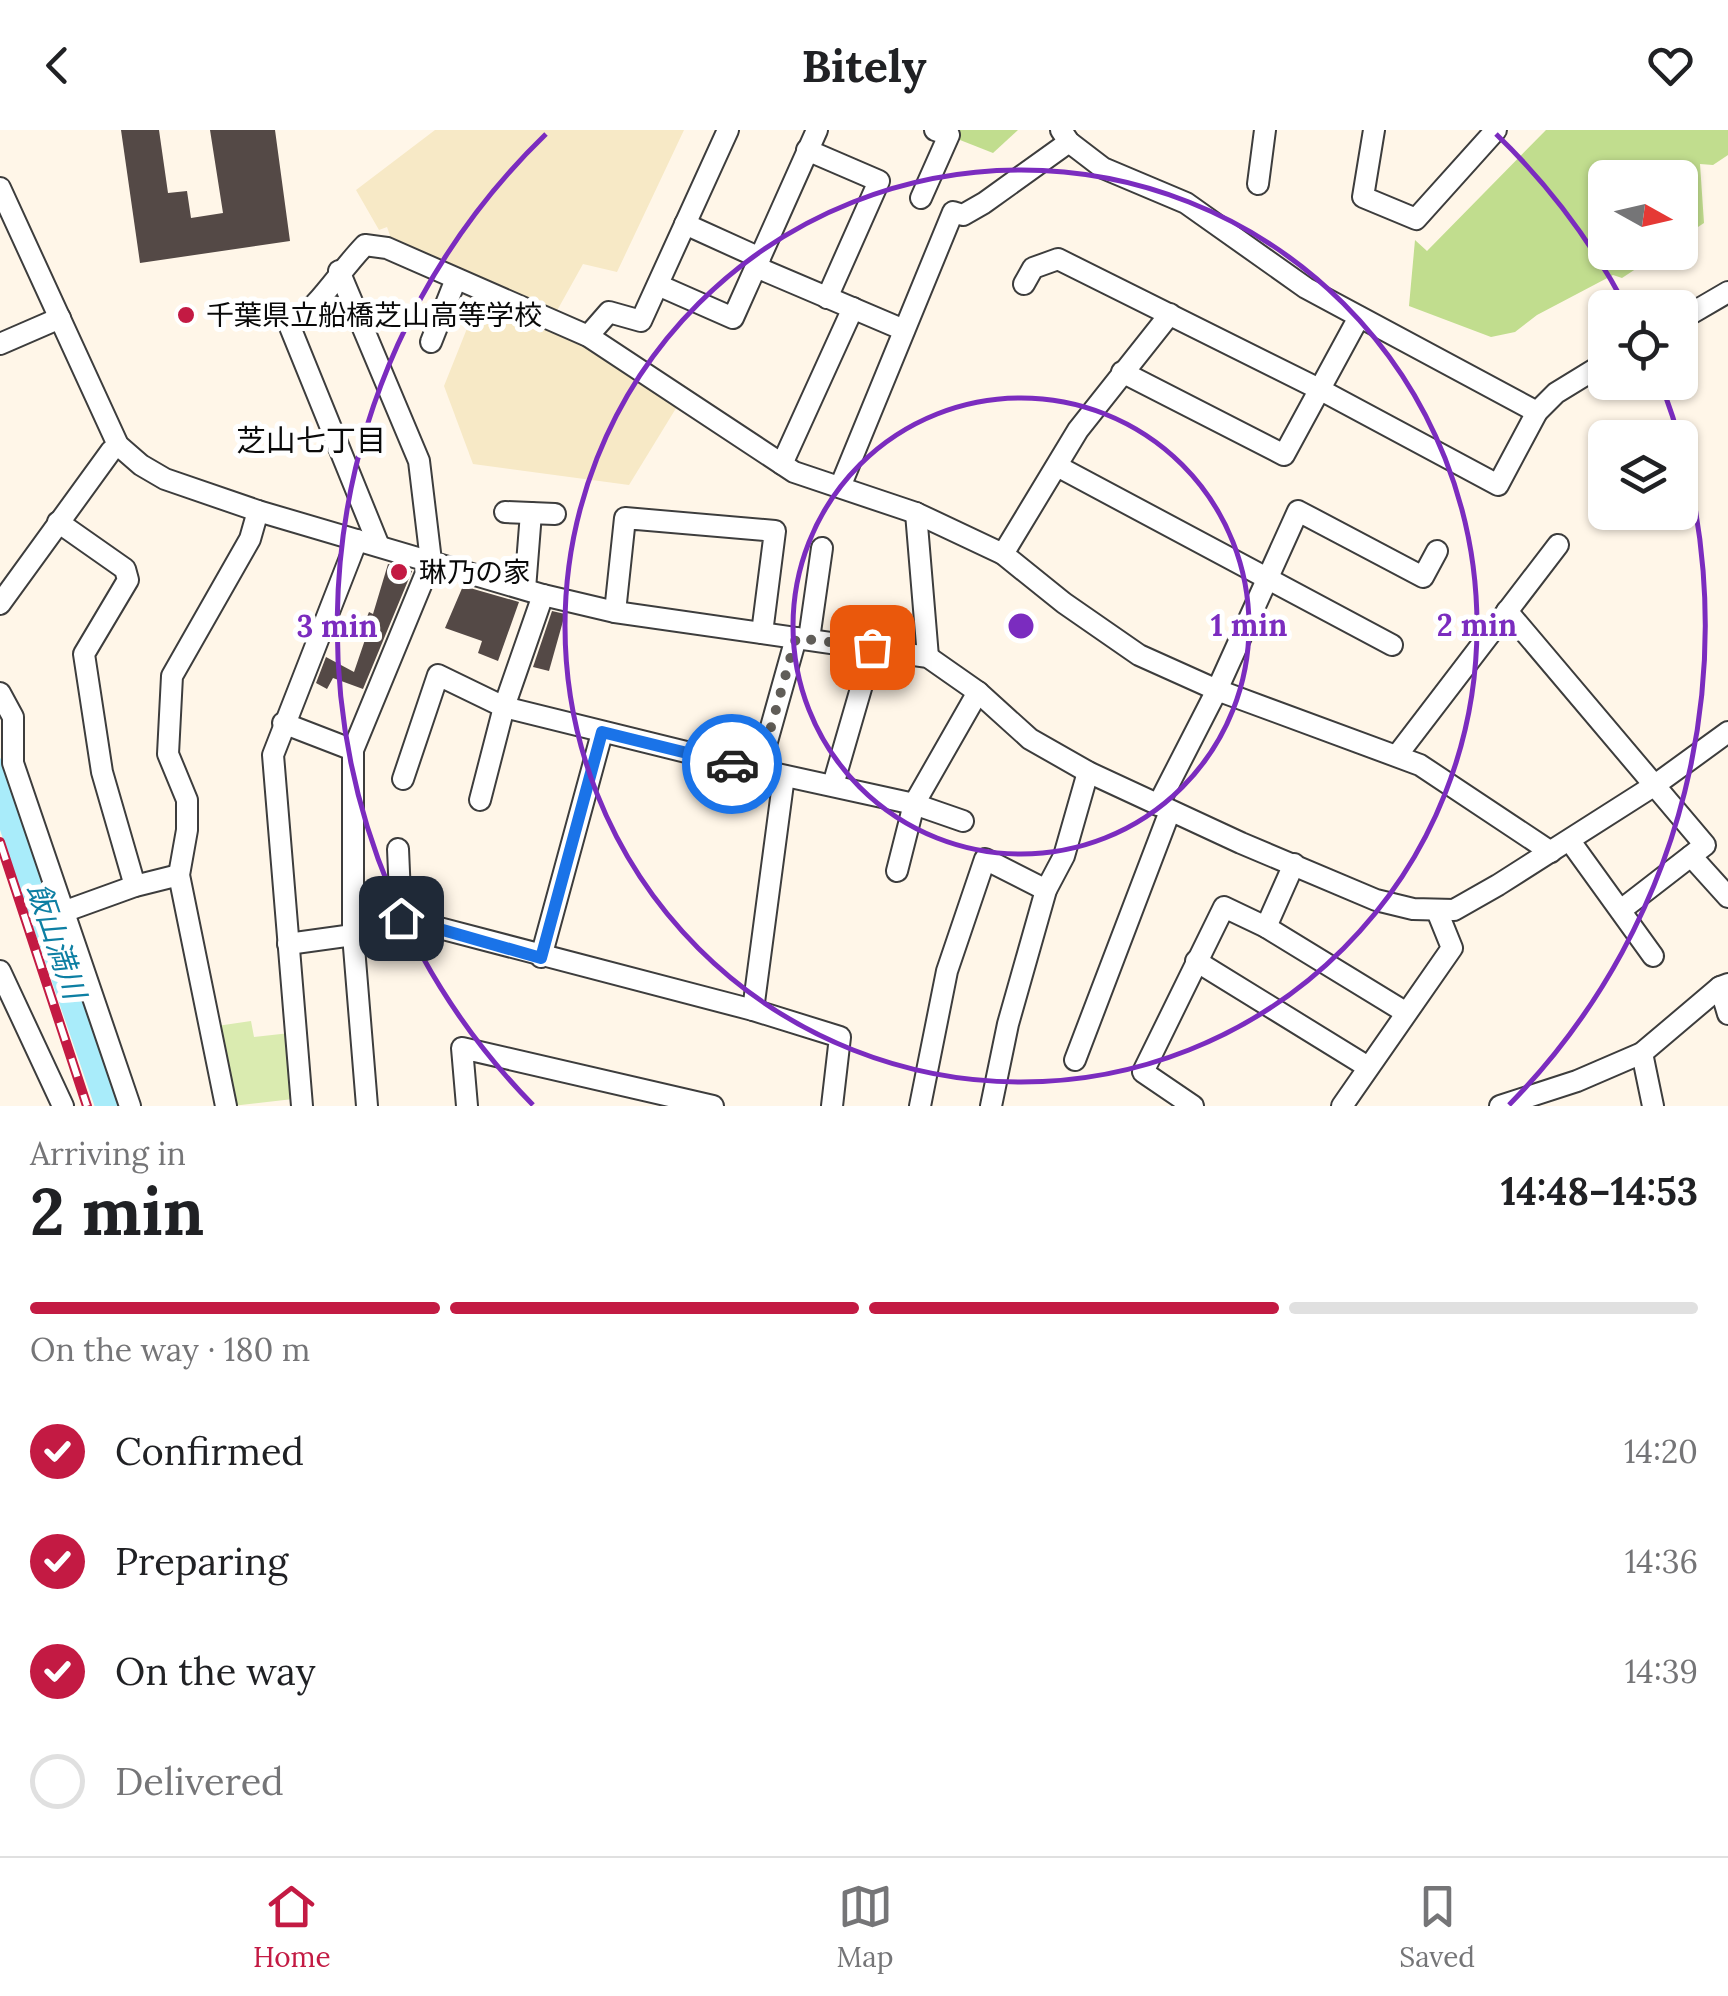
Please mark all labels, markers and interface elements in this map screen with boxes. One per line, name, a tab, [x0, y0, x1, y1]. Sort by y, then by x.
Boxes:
text: Bitely	[801, 37, 927, 94]
icon: back	[30, 38, 85, 93]
icon: heart	[1643, 38, 1698, 93]
north arrow	[1588, 160, 1698, 270]
map controls	[1588, 160, 1698, 530]
button: locate	[1588, 290, 1698, 400]
place label: 千葉県立船橋芝山高等学校	[206, 297, 542, 333]
marker: 千葉県立船橋芝山高等学校	[175, 304, 197, 326]
button: layers	[1588, 420, 1698, 530]
district label: 芝山七丁目	[236, 421, 386, 459]
place label: 琳乃の家	[419, 554, 531, 590]
marker: 琳乃の家	[388, 561, 410, 583]
pin	[830, 605, 915, 690]
text: 1 min	[1211, 606, 1287, 644]
text: 2 min	[1437, 606, 1517, 644]
text: 3 min	[296, 607, 378, 645]
centre of rings	[1003, 608, 1039, 644]
icon: bag	[845, 620, 900, 675]
courier	[682, 714, 782, 814]
icon: car	[705, 737, 760, 792]
pin	[359, 876, 444, 961]
water label: 飯山満川	[19, 878, 95, 1006]
icon: home	[374, 891, 429, 946]
text: Arriving in	[30, 1133, 186, 1174]
text: 14:48–14:53	[1501, 1167, 1698, 1215]
text: 2 min	[30, 1170, 204, 1253]
text: On the way · 180 m	[30, 1329, 310, 1370]
icon: check	[30, 1424, 85, 1479]
text: Confirmed	[115, 1427, 304, 1475]
text: 14:20	[1624, 1431, 1698, 1472]
icon: check	[30, 1534, 85, 1589]
text: Preparing	[115, 1537, 288, 1585]
text: 14:36	[1625, 1541, 1698, 1582]
icon: check	[30, 1644, 85, 1699]
text: On the way	[115, 1647, 316, 1695]
text: 14:39	[1625, 1651, 1698, 1692]
text: Delivered	[115, 1757, 284, 1805]
tab: Home	[253, 1879, 331, 1975]
tab: Map	[837, 1879, 893, 1975]
tab: Saved	[1399, 1879, 1475, 1975]

